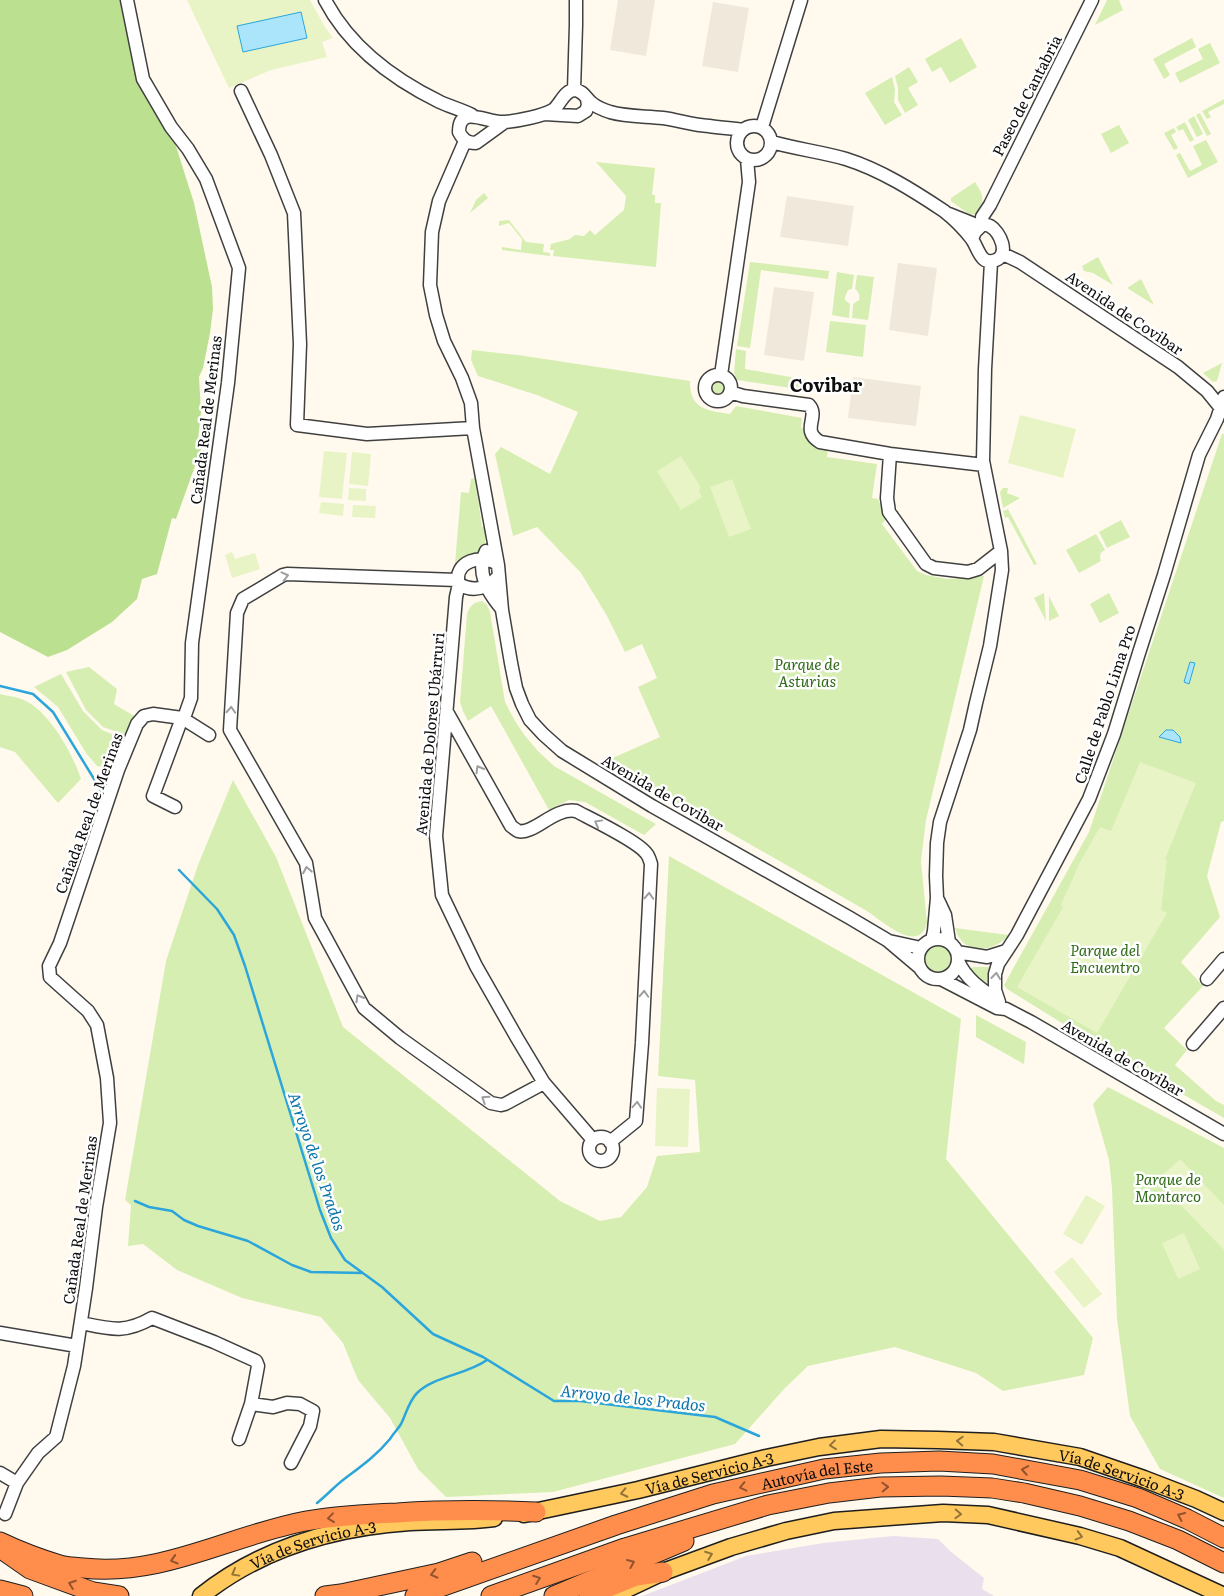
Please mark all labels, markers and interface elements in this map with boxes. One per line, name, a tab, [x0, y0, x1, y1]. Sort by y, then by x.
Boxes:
street label: Paseo de Cantabria	[985, 29, 1067, 160]
street label: Avenida de Covibar	[1062, 264, 1188, 360]
street label: Cañada Real de Merinas	[183, 334, 227, 506]
district label: Covibar	[790, 371, 863, 398]
one-way arrow	[281, 571, 289, 582]
street label: Calle de Pablo Lima Pro	[1067, 621, 1141, 787]
street label: Avenida de Dolores Ubárruri	[409, 632, 449, 836]
park label: Parque de Asturias	[774, 652, 840, 692]
one-way arrow	[226, 706, 237, 714]
street label: Cañada Real de Merinas	[48, 729, 128, 897]
street label: Avenida de Covibar	[598, 748, 728, 836]
one-way arrow	[475, 765, 485, 774]
one-way arrow	[594, 819, 603, 829]
one-way arrow	[302, 866, 313, 875]
one-way arrow	[644, 891, 654, 899]
park label: Parque del Encuentro	[1070, 938, 1141, 978]
one-way arrow	[990, 971, 1001, 979]
one-way arrow	[639, 990, 650, 998]
one-way arrow	[355, 995, 365, 1004]
street label: Avenida de Covibar	[1058, 1013, 1188, 1101]
water label: Arroyo de los Prados	[283, 1088, 353, 1234]
one-way arrow	[482, 1096, 491, 1105]
one-way arrow	[631, 1101, 642, 1109]
street label: Cañada Real de Merinas	[56, 1134, 102, 1306]
park label: Parque de Montarco	[1135, 1167, 1201, 1207]
water label: Arroyo de los Prados	[559, 1377, 707, 1417]
one-way arrow	[956, 1435, 964, 1446]
one-way arrow	[829, 1439, 837, 1450]
street label: Vía de Servicio A-3	[1057, 1442, 1188, 1505]
street label: Vía de Servicio A-3	[643, 1445, 776, 1499]
street label: Autovía del Este	[758, 1452, 874, 1494]
one-way arrow	[1021, 1466, 1030, 1476]
one-way arrow	[739, 1481, 748, 1492]
one-way arrow	[882, 1482, 890, 1492]
one-way arrow	[619, 1488, 628, 1498]
one-way arrow	[954, 1508, 962, 1519]
one-way arrow	[326, 1512, 334, 1523]
one-way arrow	[1177, 1512, 1186, 1523]
street label: Vía de Servicio A-3	[245, 1514, 378, 1574]
one-way arrow	[1074, 1530, 1083, 1541]
one-way arrow	[704, 1551, 712, 1561]
one-way arrow	[170, 1554, 179, 1564]
one-way arrow	[626, 1559, 635, 1570]
one-way arrow	[231, 1567, 240, 1577]
one-way arrow	[430, 1568, 439, 1579]
one-way arrow	[532, 1575, 541, 1585]
one-way arrow	[68, 1580, 76, 1590]

